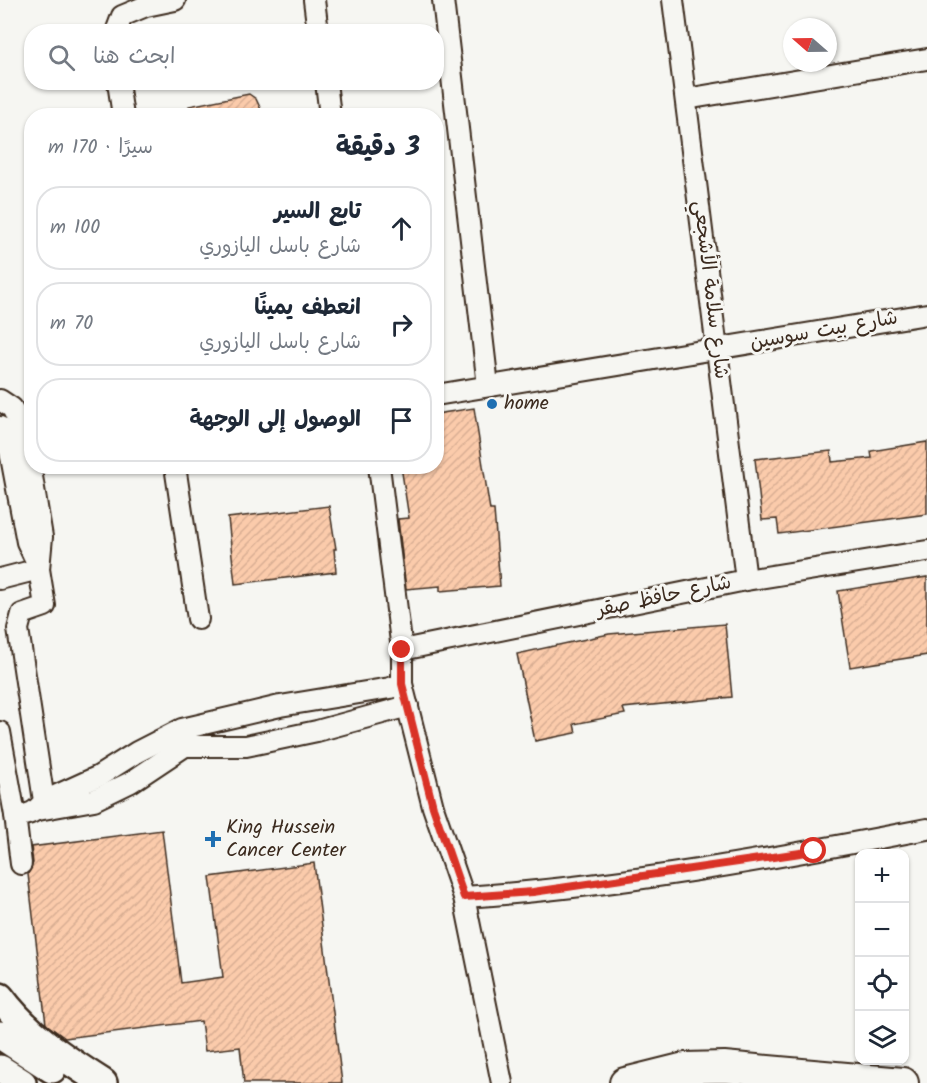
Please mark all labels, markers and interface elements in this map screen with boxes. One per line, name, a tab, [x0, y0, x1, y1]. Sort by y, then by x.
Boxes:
north arrow	[783, 18, 837, 72]
search box	[24, 24, 444, 90]
text: ابحث هنا	[93, 40, 175, 75]
icon: search	[45, 41, 78, 74]
text: 3 دقيقة	[336, 127, 420, 169]
text: سيرًا · 170 m	[48, 132, 153, 164]
text: تابع السير	[274, 195, 361, 230]
street label: شارع سلامة الأشجعي	[683, 199, 737, 381]
text: 100 m	[50, 212, 100, 244]
icon: ahead	[385, 212, 418, 245]
text: شارع باسل اليازوري	[199, 231, 361, 263]
text: انعطف يمينًا	[254, 291, 361, 326]
street label: شارع بيت سوسين	[748, 302, 900, 360]
text: 70 m	[50, 308, 93, 340]
icon: right	[385, 308, 418, 341]
text: شارع باسل اليازوري	[199, 327, 361, 359]
place label: home	[504, 388, 549, 420]
marker: home	[485, 397, 499, 411]
text: الوصول إلى الوجهة	[189, 403, 361, 438]
icon: arrive	[385, 404, 418, 437]
street label: شارع حافظ صقر	[592, 567, 735, 627]
route end	[388, 636, 414, 662]
place label: King Hussein Cancer Center	[226, 812, 347, 867]
marker: King Hussein Cancer Center	[204, 830, 222, 848]
route start	[800, 837, 826, 863]
map controls	[855, 849, 909, 1065]
button: +	[855, 849, 909, 903]
button: −	[855, 903, 909, 957]
button: locate	[855, 957, 909, 1011]
button: layers	[855, 1011, 909, 1065]

